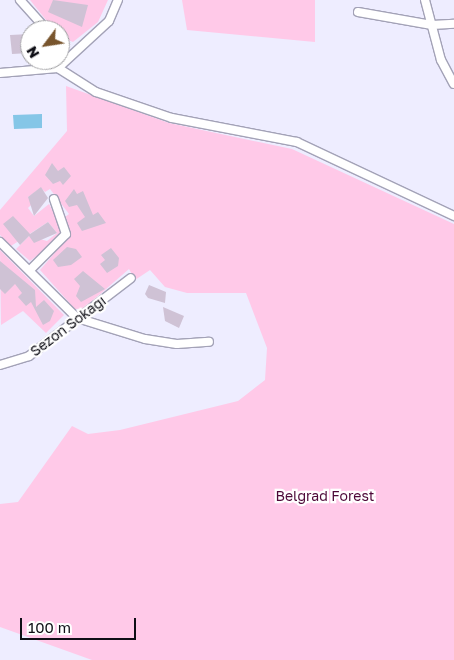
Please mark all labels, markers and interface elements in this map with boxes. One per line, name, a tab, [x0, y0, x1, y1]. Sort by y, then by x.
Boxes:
north arrow	[20, 20, 70, 70]
text: N	[23, 44, 43, 61]
street label: Sezon Sokağı	[27, 292, 109, 360]
park label: Belgrad Forest	[276, 488, 374, 504]
scale bar	[22, 608, 139, 640]
text: 100 m	[28, 618, 71, 636]

